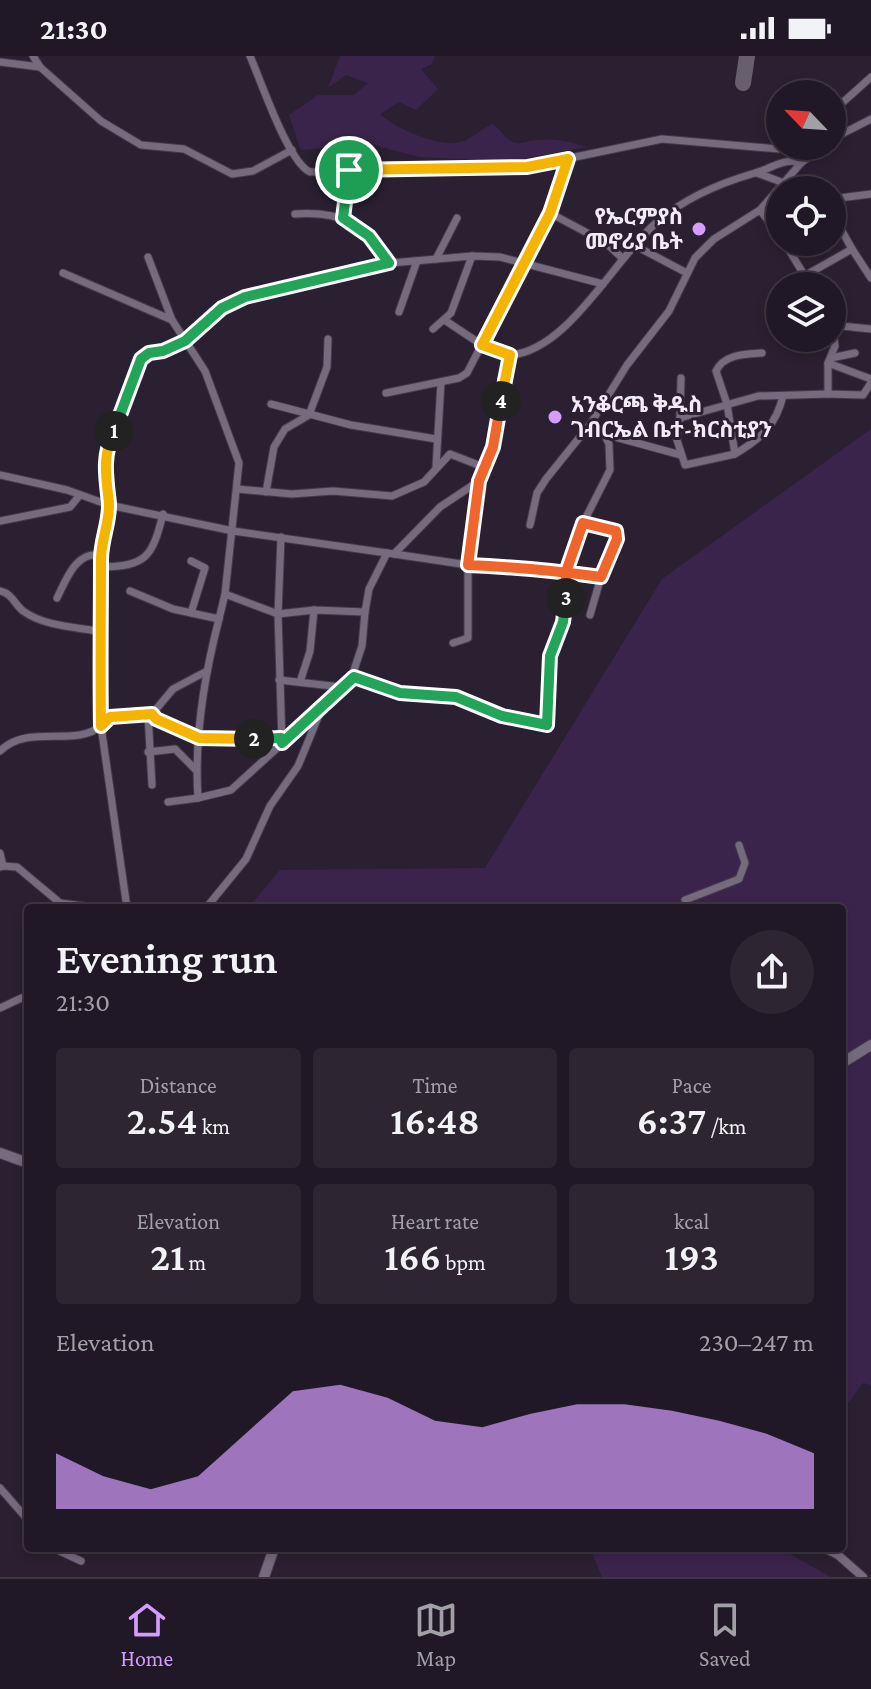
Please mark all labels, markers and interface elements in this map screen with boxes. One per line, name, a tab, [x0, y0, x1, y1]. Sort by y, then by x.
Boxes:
text: 21:30	[40, 12, 108, 45]
north arrow	[766, 80, 846, 160]
map controls	[766, 80, 846, 352]
pin	[315, 136, 383, 204]
icon: arrive	[327, 148, 371, 192]
button: locate	[766, 176, 846, 256]
place label: የኤርምያስ መኖሪያ ቤት	[585, 204, 684, 254]
marker: የኤርምያስ መኖሪያ ቤት	[690, 220, 708, 238]
button: layers	[766, 272, 846, 352]
pin: 4	[481, 381, 521, 421]
text: 4	[495, 388, 507, 413]
place label: አንቆርጫ ቅዱስ ገብርኤል ቤተ-ክርስቲያን	[571, 392, 772, 442]
marker: አንቆርጫ ቅዱስ ገብርኤል ቤተ-ክርስቲያን	[546, 408, 564, 426]
pin: 1	[94, 411, 134, 451]
text: 1	[110, 418, 118, 443]
pin: 3	[546, 578, 586, 618]
text: 3	[561, 585, 571, 610]
pin: 2	[234, 719, 274, 759]
text: 2	[248, 726, 260, 751]
button: share	[730, 930, 814, 1014]
text: Evening run	[56, 934, 278, 982]
text: 21:30	[56, 988, 110, 1017]
text: Distance	[140, 1073, 217, 1098]
text: Time	[412, 1073, 458, 1098]
text: Pace	[672, 1073, 711, 1098]
text: 2.54	[127, 1098, 198, 1143]
text: 16:48	[390, 1098, 480, 1143]
text: 6:37	[637, 1098, 706, 1143]
text: km	[198, 1114, 230, 1139]
text: /km	[706, 1114, 746, 1139]
text: Elevation	[137, 1209, 220, 1234]
text: Heart rate	[391, 1209, 479, 1234]
text: kcal	[674, 1209, 709, 1234]
text: 21	[150, 1234, 184, 1279]
text: 166	[384, 1234, 441, 1279]
text: 193	[665, 1234, 719, 1279]
text: m	[184, 1250, 206, 1275]
text: bpm	[441, 1250, 486, 1275]
text: Elevation	[56, 1328, 154, 1357]
text: 230–247 m	[699, 1328, 814, 1357]
tab: Home	[120, 1598, 173, 1671]
tab: Map	[414, 1598, 458, 1671]
tab: Saved	[699, 1598, 751, 1671]

